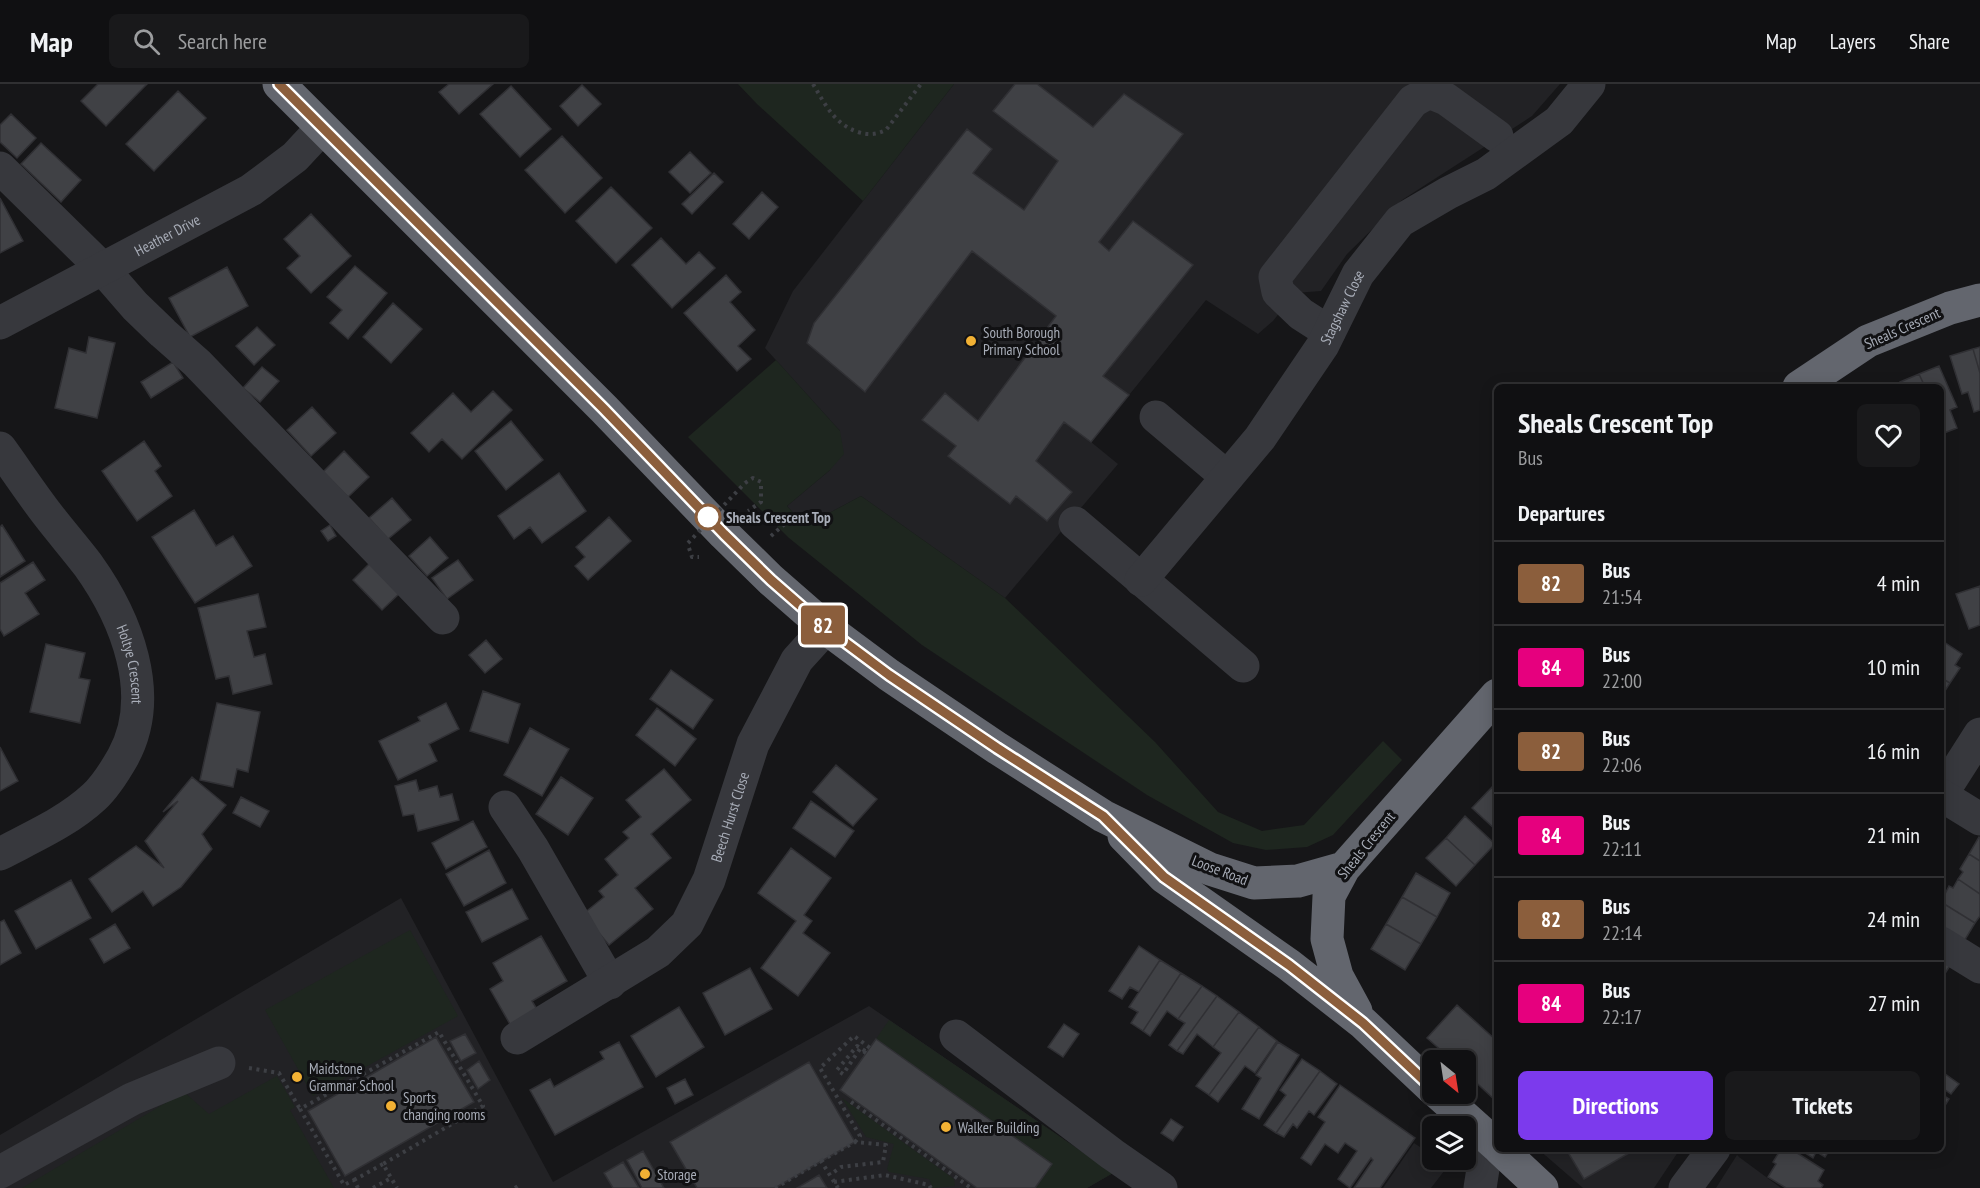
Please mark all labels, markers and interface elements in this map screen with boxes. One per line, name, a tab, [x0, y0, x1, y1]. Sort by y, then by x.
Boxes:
search box	[109, 14, 529, 68]
text: Map	[30, 23, 73, 60]
icon: search	[130, 25, 163, 58]
text: Search here	[178, 27, 267, 55]
text: Map	[1766, 28, 1797, 55]
text: Layers	[1830, 28, 1876, 55]
text: Share	[1909, 28, 1950, 55]
street label: Heather Drive	[131, 209, 203, 260]
street label: Stagshaw Close	[1315, 265, 1368, 347]
street label: Sheals Crescent	[1861, 303, 1943, 353]
place label: South Borough Primary School	[983, 323, 1060, 359]
marker: South Borough Primary School	[964, 334, 978, 348]
text: Sheals Crescent Top	[1518, 404, 1713, 441]
button: heart	[1857, 404, 1920, 467]
text: Bus	[1518, 445, 1543, 471]
text: Departures	[1518, 499, 1605, 527]
marker: Sheals Crescent Top	[695, 504, 721, 530]
place label: Sheals Crescent Top	[726, 508, 831, 527]
text: Bus	[1602, 556, 1630, 584]
text: 4 min	[1877, 569, 1920, 597]
text: 82	[1541, 570, 1561, 597]
text: 21:54	[1602, 584, 1642, 610]
line badge: 82	[796, 606, 850, 644]
text: 82	[813, 612, 833, 639]
street label: Holtye Crescent	[113, 621, 147, 704]
text: Bus	[1602, 640, 1630, 668]
text: 10 min	[1867, 653, 1920, 681]
text: 84	[1541, 654, 1561, 681]
text: 22:00	[1602, 668, 1642, 694]
text: Bus	[1602, 724, 1630, 752]
text: 16 min	[1867, 737, 1920, 765]
text: 82	[1541, 738, 1561, 765]
text: 22:06	[1602, 752, 1642, 778]
street label: Beech Hurst Close	[706, 769, 753, 864]
street label: Sheals Crescent	[1333, 808, 1399, 882]
text: Bus	[1602, 808, 1630, 836]
text: 21 min	[1867, 821, 1920, 849]
text: 84	[1541, 822, 1561, 849]
text: 22:11	[1602, 836, 1642, 862]
street label: Loose Road	[1189, 851, 1251, 889]
text: Bus	[1602, 892, 1630, 920]
text: 24 min	[1867, 905, 1920, 933]
text: 82	[1541, 906, 1561, 933]
text: 22:14	[1602, 920, 1642, 946]
text: Bus	[1602, 976, 1630, 1004]
text: 27 min	[1868, 989, 1920, 1017]
text: 84	[1541, 990, 1561, 1017]
text: 22:17	[1602, 1004, 1642, 1030]
north arrow	[1422, 1050, 1476, 1104]
map controls	[1422, 1050, 1476, 1170]
place label: Maidstone Grammar School	[309, 1059, 395, 1095]
marker: Maidstone Grammar School	[290, 1070, 304, 1084]
button: Directions	[1518, 1071, 1713, 1140]
button: Tickets	[1725, 1071, 1920, 1140]
place label: Sports changing rooms	[403, 1088, 485, 1124]
marker: Sports changing rooms	[384, 1099, 398, 1113]
button: layers	[1422, 1116, 1476, 1170]
place label: Walker Building	[958, 1118, 1039, 1137]
marker: Walker Building	[939, 1120, 953, 1134]
place label: Storage	[657, 1165, 697, 1184]
marker: Storage	[638, 1167, 652, 1181]

